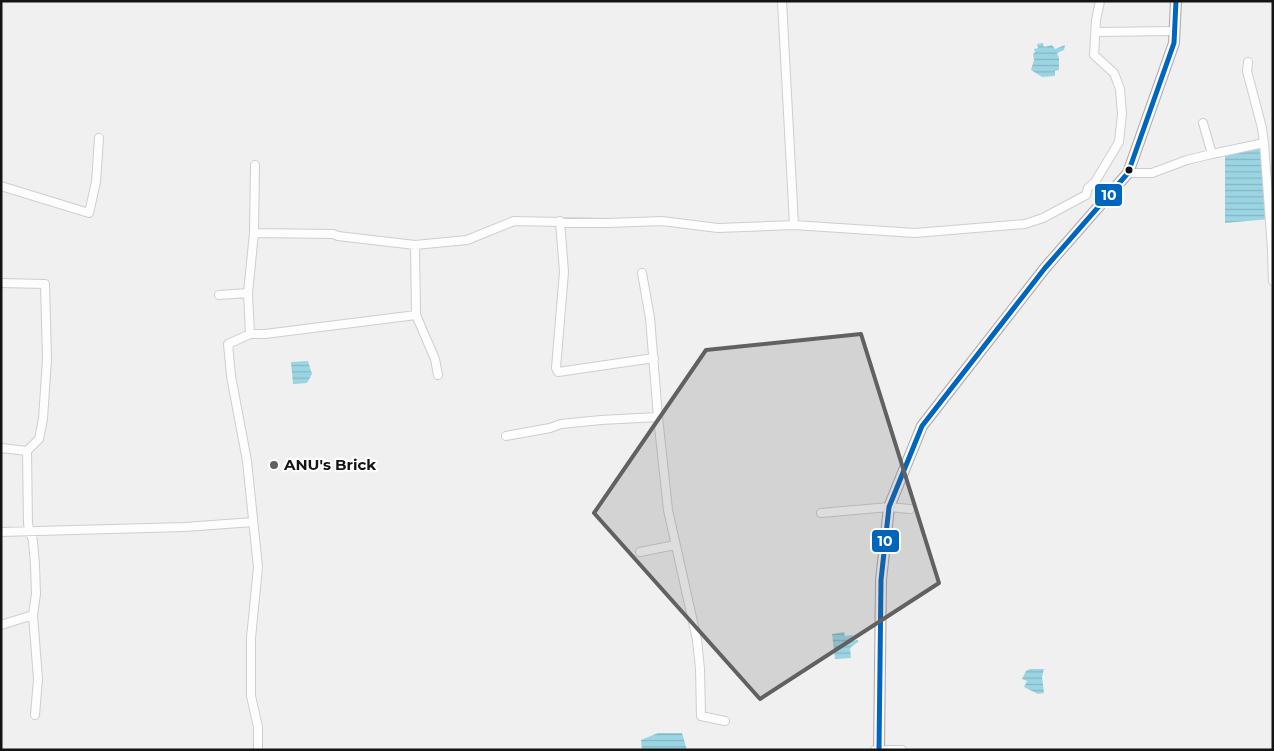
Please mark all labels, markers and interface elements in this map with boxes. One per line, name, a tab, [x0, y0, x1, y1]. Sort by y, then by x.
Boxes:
unlabelled marker	[1124, 165, 1134, 175]
line badge: 10	[1094, 183, 1123, 207]
text: 10	[1102, 186, 1117, 204]
place label: ANU's Brick	[283, 455, 376, 474]
marker: ANU's Brick	[268, 459, 280, 471]
line badge: 10	[871, 529, 900, 553]
text: 10	[878, 532, 893, 550]

